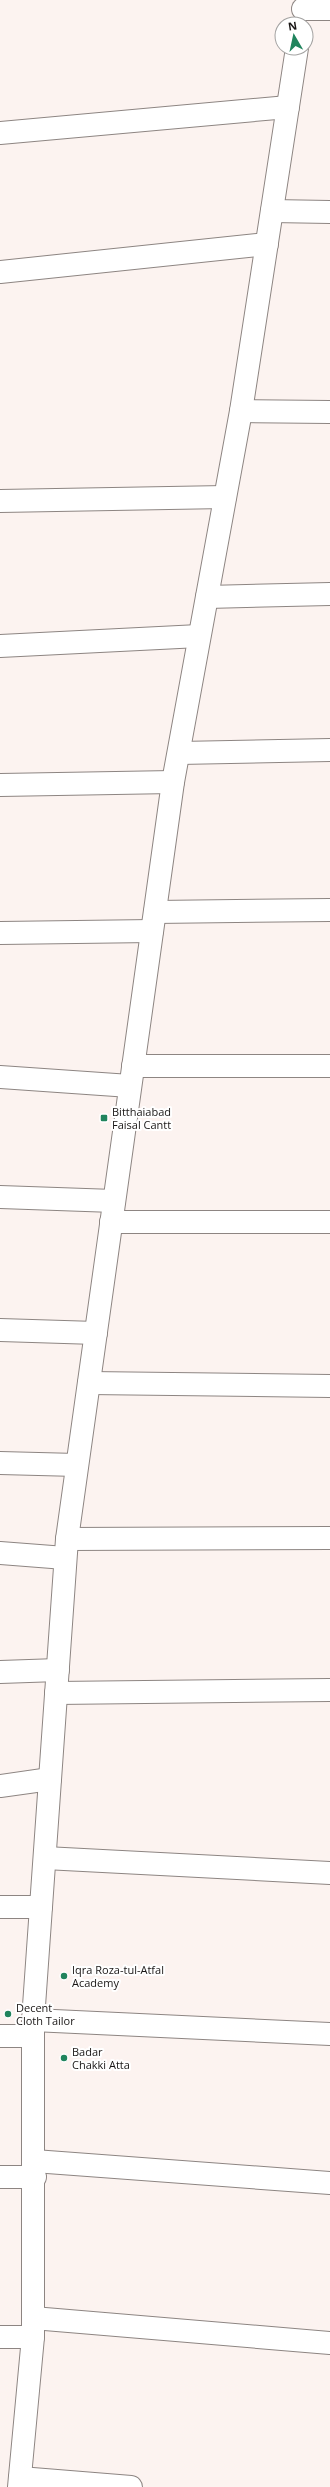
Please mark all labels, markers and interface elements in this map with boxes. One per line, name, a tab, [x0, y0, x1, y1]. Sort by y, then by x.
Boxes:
north arrow	[274, 16, 314, 56]
text: N	[287, 18, 298, 34]
place label: Bitthaiabad Faisal Cantt	[112, 1104, 171, 1132]
marker: Bitthaiabad Faisal Cantt	[99, 1113, 109, 1123]
place label: Iqra Roza-tul-Atfal Academy	[72, 1962, 164, 1990]
marker: Iqra Roza-tul-Atfal Academy	[59, 1971, 69, 1981]
place label: Decent Cloth Tailor	[16, 2000, 75, 2028]
marker: Decent Cloth Tailor	[3, 2009, 13, 2019]
place label: Badar Chakki Atta	[72, 2044, 130, 2072]
marker: Badar Chakki Atta	[59, 2053, 69, 2063]

